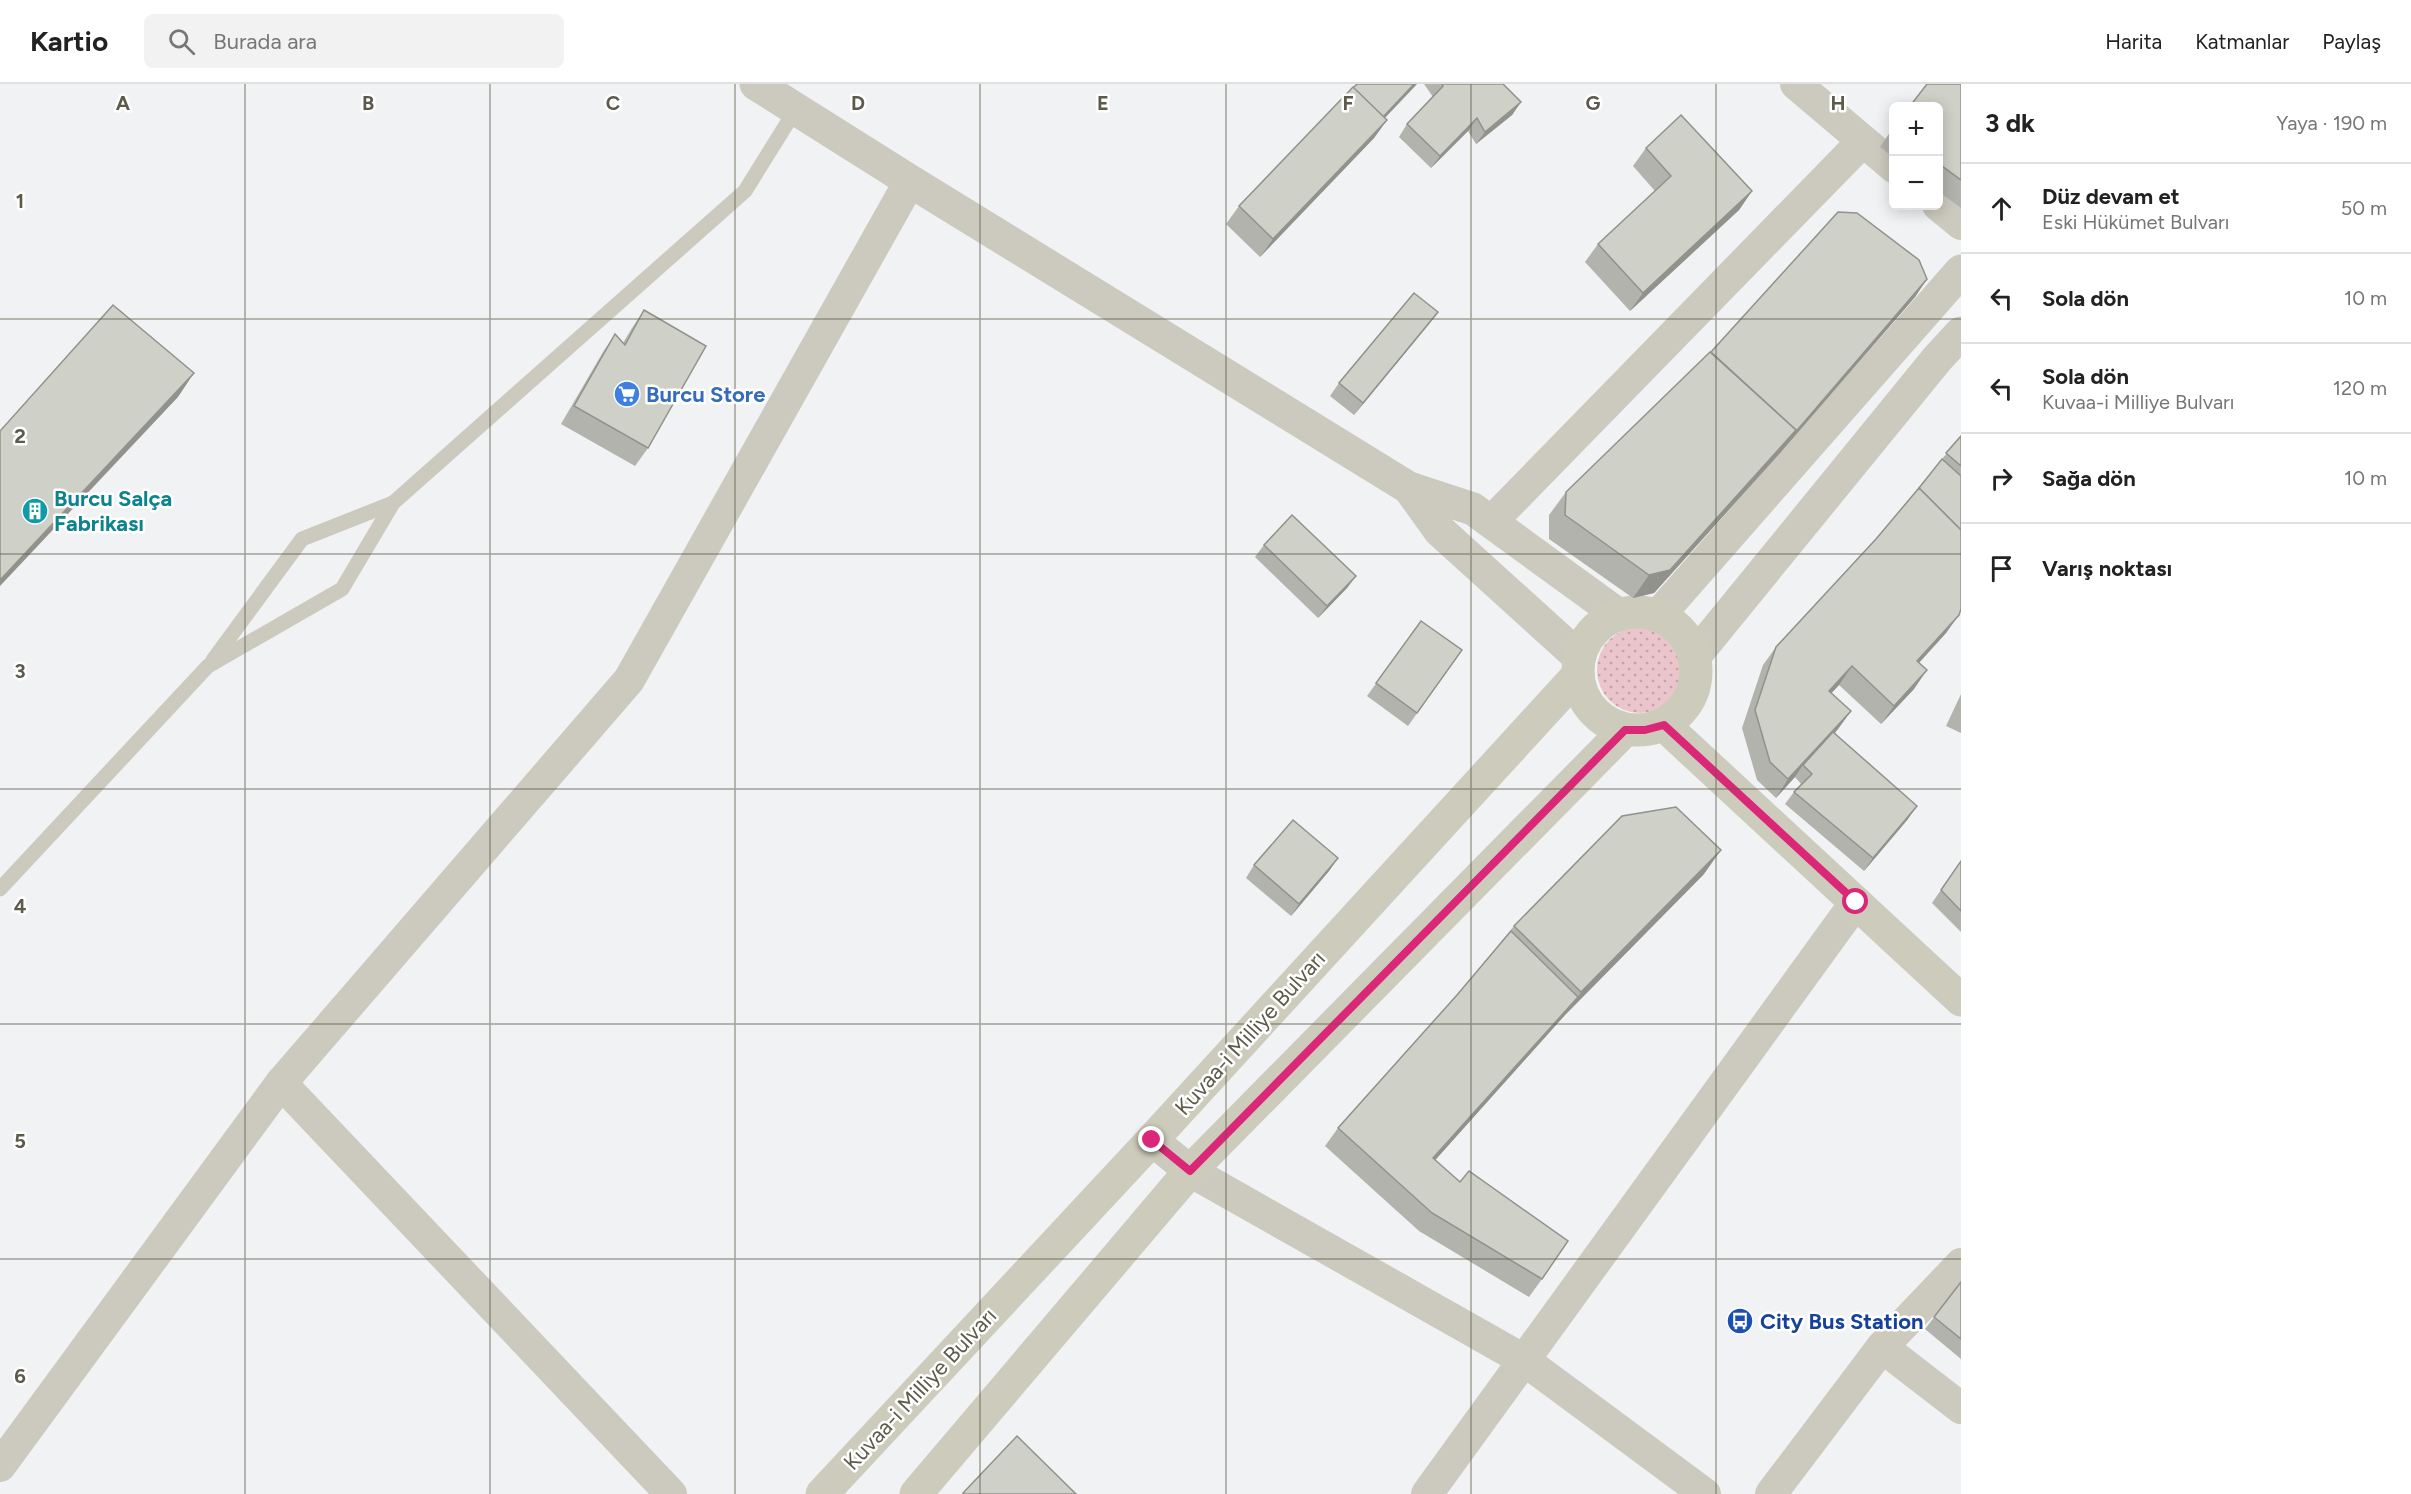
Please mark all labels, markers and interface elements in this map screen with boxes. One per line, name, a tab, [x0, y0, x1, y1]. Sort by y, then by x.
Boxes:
search box	[144, 14, 564, 68]
text: Kartio	[30, 24, 108, 58]
icon: search	[165, 25, 198, 58]
text: Burada ara	[213, 28, 317, 55]
text: Harita	[2105, 29, 2162, 54]
text: Katmanlar	[2195, 29, 2289, 54]
text: Paylaş	[2322, 29, 2381, 54]
text: A	[116, 91, 131, 115]
text: B	[362, 91, 374, 115]
text: C	[606, 91, 620, 115]
text: D	[851, 91, 865, 115]
text: E	[1097, 91, 1109, 115]
text: F	[1342, 91, 1354, 115]
text: G	[1586, 91, 1601, 115]
text: H	[1831, 91, 1846, 115]
map controls	[1889, 102, 1943, 210]
button: +	[1889, 102, 1943, 156]
text: 3 dk	[1985, 107, 2035, 139]
text: Yaya · 190 m	[2276, 111, 2387, 135]
button: −	[1889, 156, 1943, 210]
text: Düz devam et	[2042, 183, 2179, 210]
text: 1	[16, 189, 24, 213]
icon: ahead	[1985, 192, 2018, 225]
text: 50 m	[2341, 196, 2387, 220]
text: Eski Hükümet Bulvarı	[2042, 210, 2229, 234]
icon: left	[1985, 282, 2018, 315]
text: Sola dön	[2042, 285, 2129, 312]
text: 10 m	[2344, 286, 2387, 310]
text: Sola dön	[2042, 363, 2129, 390]
icon: left	[1985, 372, 2018, 405]
text: 120 m	[2333, 376, 2387, 400]
supermarket icon: Burcu Store	[612, 379, 642, 409]
place label: Burcu Store	[646, 381, 765, 408]
text: Kuvaa-i Milliye Bulvarı	[2042, 390, 2235, 414]
text: 2	[14, 424, 26, 448]
icon: right	[1985, 462, 2018, 495]
text: Sağa dön	[2042, 465, 2136, 492]
text: 10 m	[2344, 466, 2387, 490]
place label: Burcu Salça Fabrikası	[54, 485, 172, 537]
building icon: Burcu Salça Fabrikası	[20, 496, 50, 526]
icon: arrive	[1985, 552, 2018, 585]
text: Varış noktası	[2042, 555, 2172, 582]
text: 3	[14, 659, 26, 683]
route start	[1842, 888, 1868, 914]
text: 4	[14, 894, 27, 918]
street label: Kuvaa-i Milliye Bulvarı	[1169, 945, 1331, 1121]
route end	[1138, 1126, 1164, 1152]
text: 5	[14, 1129, 26, 1153]
street label: Kuvaa-i Milliye Bulvarı	[838, 1302, 1002, 1476]
bus stop icon: City Bus Station	[1725, 1306, 1755, 1336]
place label: City Bus Station	[1760, 1308, 1924, 1335]
text: 6	[14, 1364, 26, 1388]

